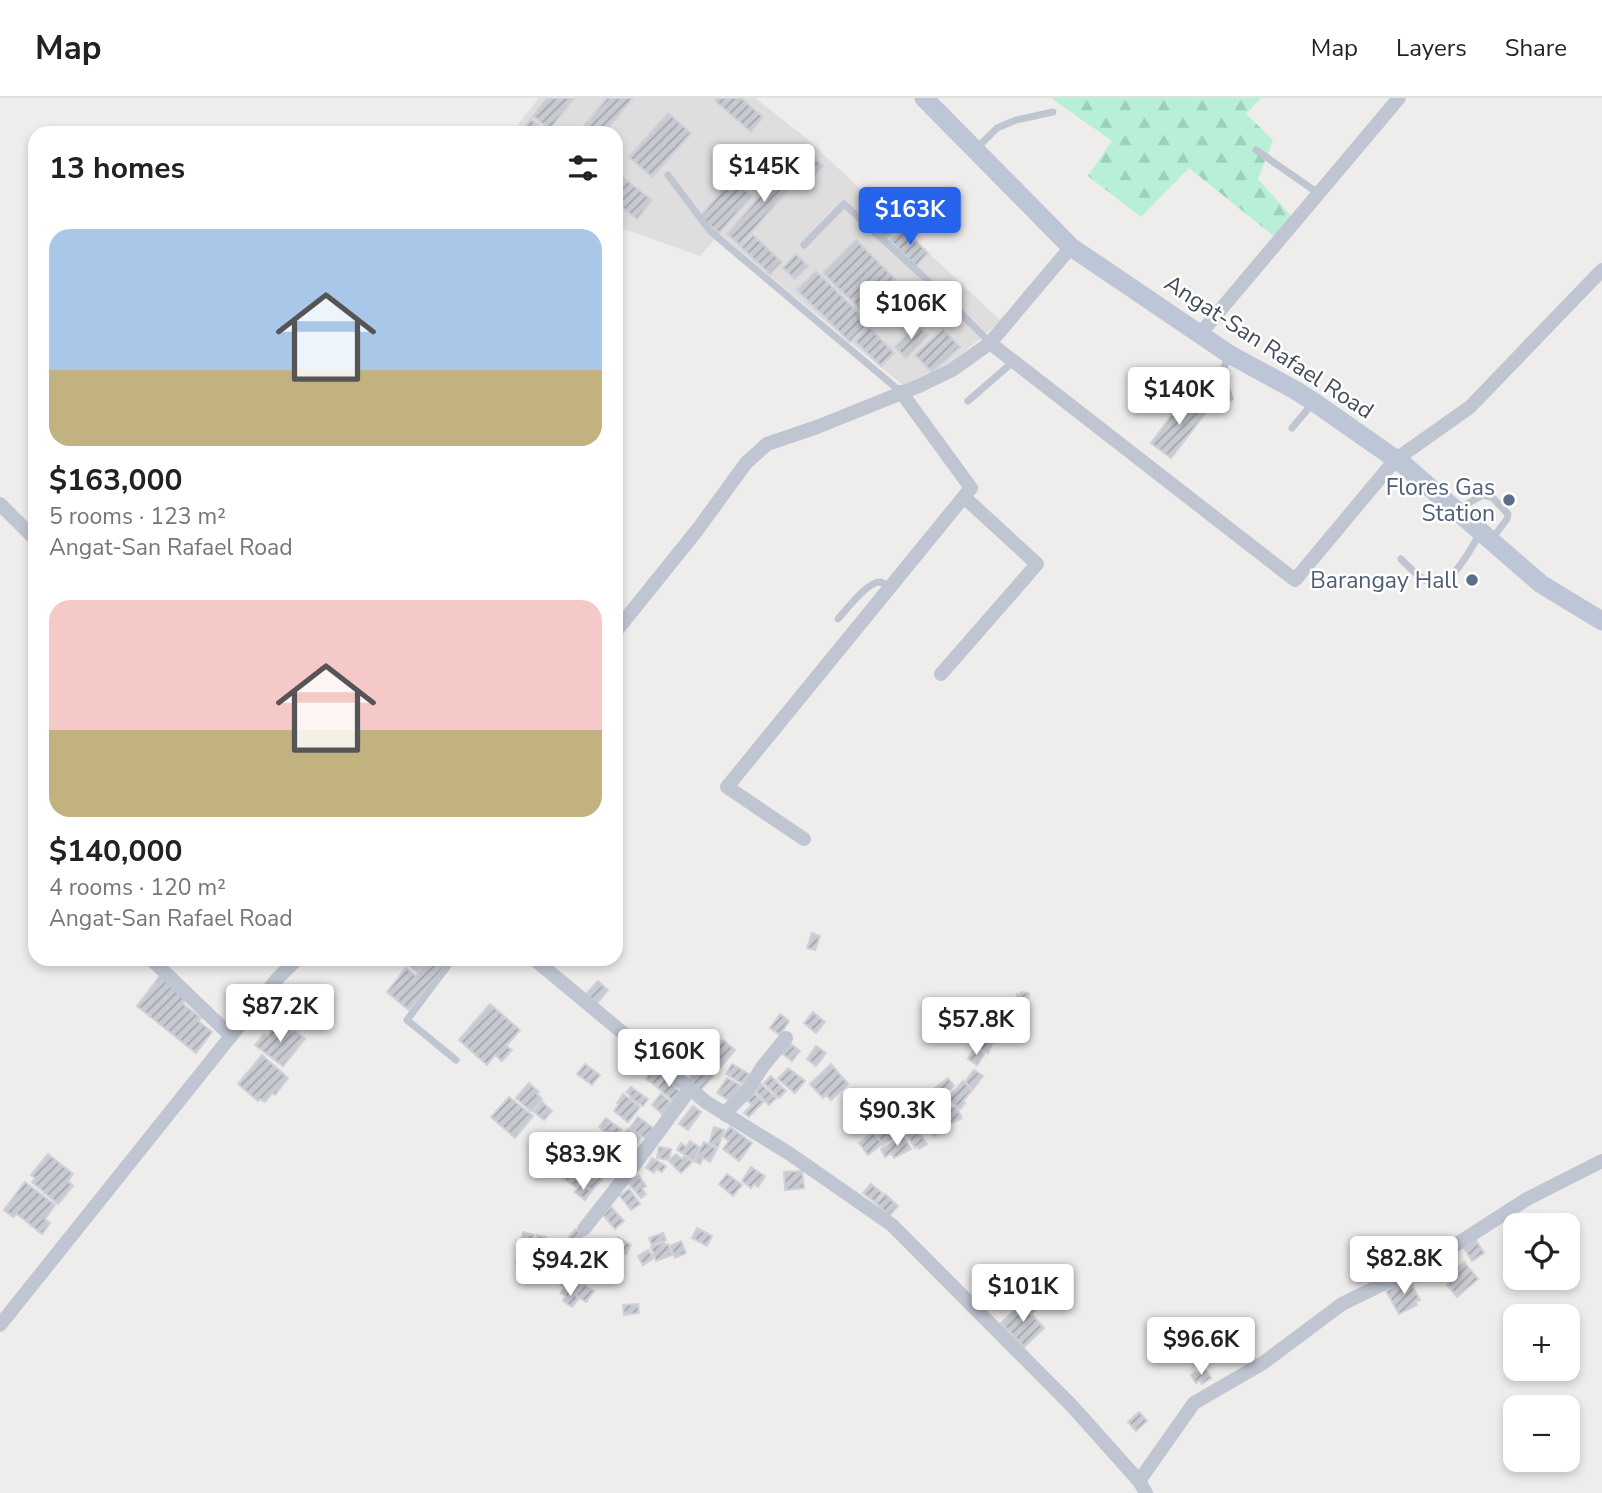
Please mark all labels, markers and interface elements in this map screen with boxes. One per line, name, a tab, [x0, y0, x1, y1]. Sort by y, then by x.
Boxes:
text: Map	[35, 26, 102, 71]
text: Map	[1311, 32, 1358, 64]
text: Layers	[1396, 32, 1467, 64]
text: Share	[1505, 32, 1567, 64]
pin: $145K	[715, 144, 813, 204]
text: 13 homes	[49, 148, 185, 189]
icon: filters	[564, 149, 602, 187]
text: $145K	[729, 151, 799, 182]
pin: $163K	[861, 188, 959, 247]
text: $163K	[875, 194, 945, 225]
street label: Angat-San Rafael Road	[1158, 268, 1380, 426]
icon: home	[263, 274, 389, 400]
pin: $106K	[862, 282, 960, 341]
text: $106K	[876, 288, 946, 319]
pin: $140K	[1130, 368, 1228, 427]
text: $140K	[1144, 374, 1214, 405]
text: $163,000	[49, 460, 182, 501]
place label: Flores Gas Station	[1386, 472, 1495, 529]
marker: Flores Gas Station	[1501, 492, 1517, 508]
text: 5 rooms · 123 m²	[49, 501, 226, 532]
text: Angat-San Rafael Road	[49, 532, 293, 563]
place label: Barangay Hall	[1310, 565, 1458, 596]
marker: Barangay Hall	[1464, 572, 1480, 588]
icon: home	[263, 645, 389, 771]
text: $140,000	[49, 831, 182, 872]
text: 4 rooms · 120 m²	[49, 872, 226, 903]
text: Angat-San Rafael Road	[49, 903, 293, 934]
pin: $87.2K	[223, 984, 337, 1044]
text: $87.2K	[242, 991, 318, 1022]
pin: $57.8K	[919, 998, 1033, 1057]
text: $57.8K	[938, 1004, 1014, 1035]
pin: $160K	[620, 1030, 718, 1089]
text: $160K	[634, 1036, 704, 1067]
pin: $90.3K	[840, 1088, 954, 1148]
text: $90.3K	[859, 1095, 935, 1126]
pin: $83.9K	[526, 1132, 640, 1192]
text: $83.9K	[545, 1139, 621, 1170]
map controls	[1503, 1213, 1580, 1472]
button: locate	[1503, 1213, 1580, 1290]
pin: $82.8K	[1347, 1236, 1461, 1296]
pin: $94.2K	[513, 1238, 627, 1298]
text: $82.8K	[1366, 1243, 1442, 1274]
text: $94.2K	[532, 1245, 608, 1276]
pin: $101K	[974, 1264, 1072, 1324]
text: $101K	[988, 1271, 1058, 1302]
button: +	[1503, 1304, 1580, 1381]
pin: $96.6K	[1144, 1318, 1258, 1377]
text: $96.6K	[1163, 1324, 1239, 1355]
button: −	[1503, 1395, 1580, 1472]

